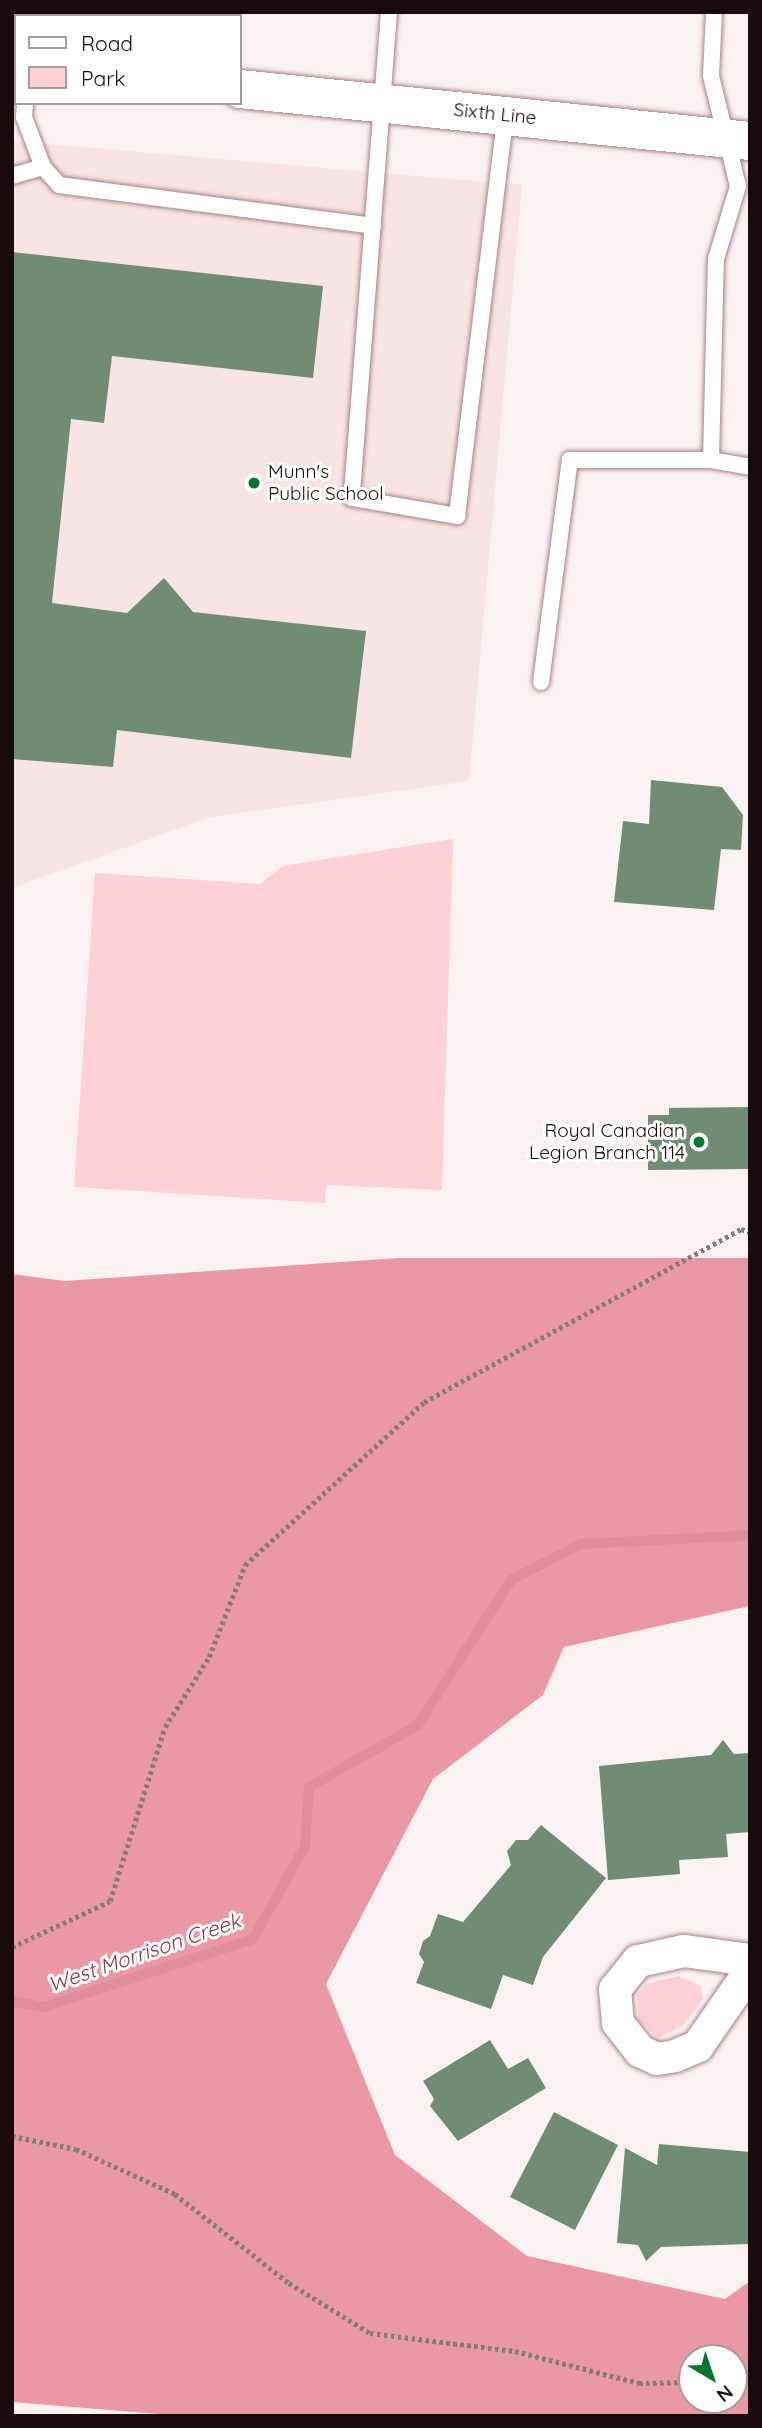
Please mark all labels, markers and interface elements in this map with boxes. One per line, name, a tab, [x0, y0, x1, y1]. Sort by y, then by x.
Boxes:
legend	[14, 14, 242, 105]
text: Road	[81, 30, 133, 56]
text: Park	[81, 65, 125, 91]
street label: Sixth Line	[452, 98, 538, 130]
place label: Munn's Public School	[268, 461, 384, 505]
marker: Munn's Public School	[246, 475, 262, 491]
place label: Royal Canadian Legion Branch 114	[529, 1120, 685, 1164]
marker: Royal Canadian Legion Branch 114	[691, 1134, 707, 1150]
water label: West Morrison Creek	[44, 1907, 244, 1997]
north arrow	[678, 2344, 748, 2414]
text: N	[712, 2380, 738, 2407]

